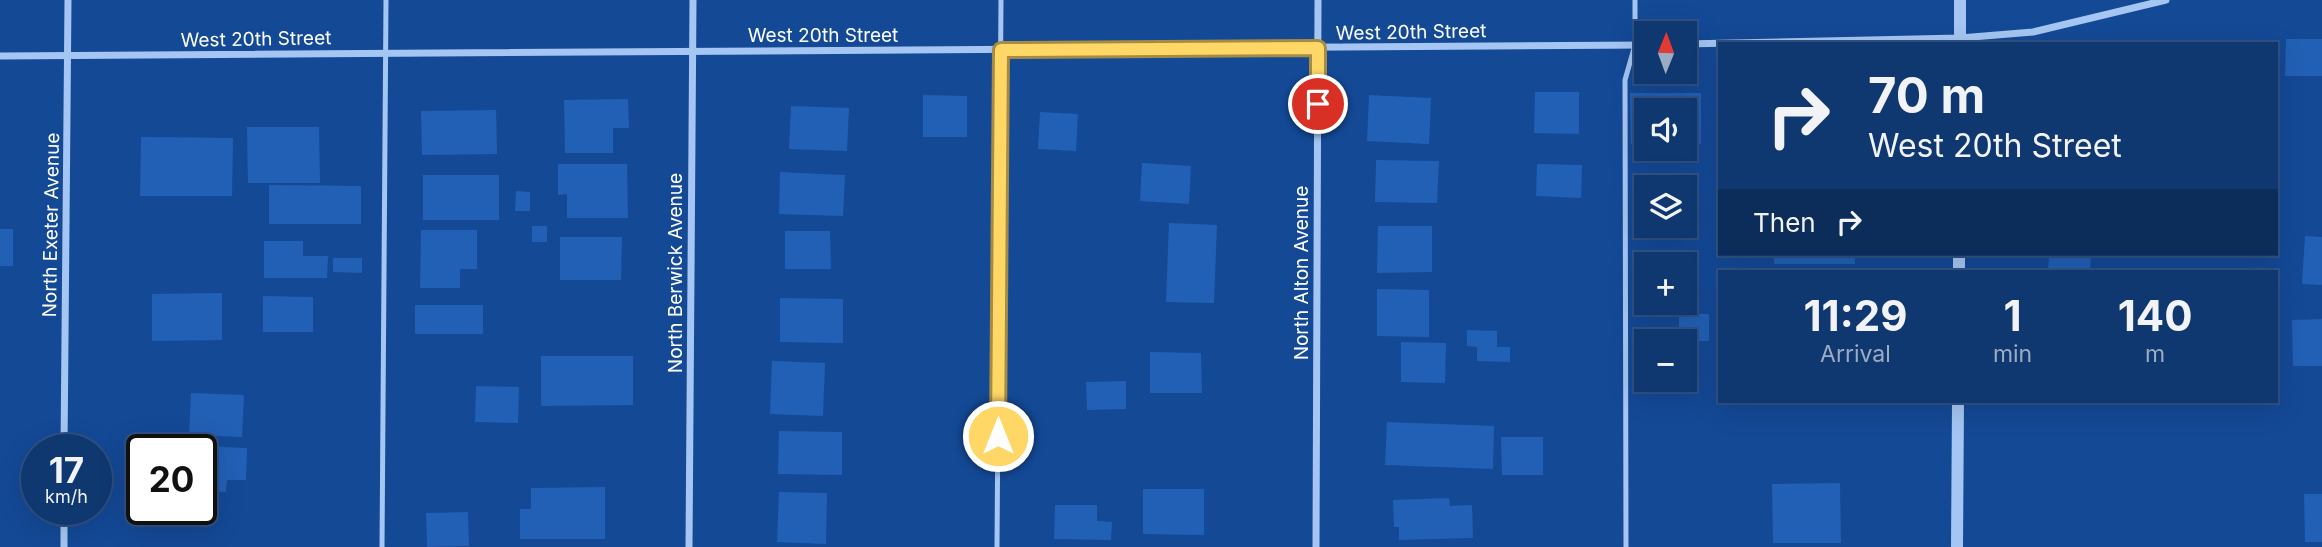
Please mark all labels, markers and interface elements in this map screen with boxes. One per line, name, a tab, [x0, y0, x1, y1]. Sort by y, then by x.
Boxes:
street label: West 20th Street	[1335, 19, 1487, 45]
north arrow	[1634, 21, 1698, 84]
map controls	[1634, 21, 1697, 392]
street label: West 20th Street	[748, 24, 898, 47]
street label: West 20th Street	[180, 26, 332, 52]
text: 70 m	[1868, 66, 1985, 125]
icon: right	[1753, 70, 1844, 161]
pin	[1288, 74, 1348, 134]
icon: arrive	[1299, 85, 1337, 123]
button: sound	[1634, 98, 1697, 161]
text: West 20th Street	[1868, 126, 2122, 165]
street label: North Exeter Avenue	[38, 132, 64, 318]
street label: North Berwick Avenue	[664, 173, 687, 373]
button: layers	[1634, 175, 1697, 238]
street label: North Alton Avenue	[1290, 186, 1313, 360]
icon: right	[1830, 203, 1868, 241]
text: Then	[1753, 207, 1816, 238]
button: +	[1634, 252, 1697, 315]
text: 11:29	[1803, 290, 1907, 341]
text: 1	[2003, 290, 2022, 341]
text: 140	[2118, 290, 2193, 341]
button: −	[1634, 329, 1697, 392]
text: Arrival	[1820, 340, 1891, 368]
text: min	[1993, 340, 2032, 368]
text: m	[2145, 340, 2165, 368]
position arrow	[961, 399, 1035, 473]
speed limit sign: 20	[126, 434, 217, 525]
text: 17	[49, 449, 84, 491]
text: km/h	[45, 486, 88, 507]

